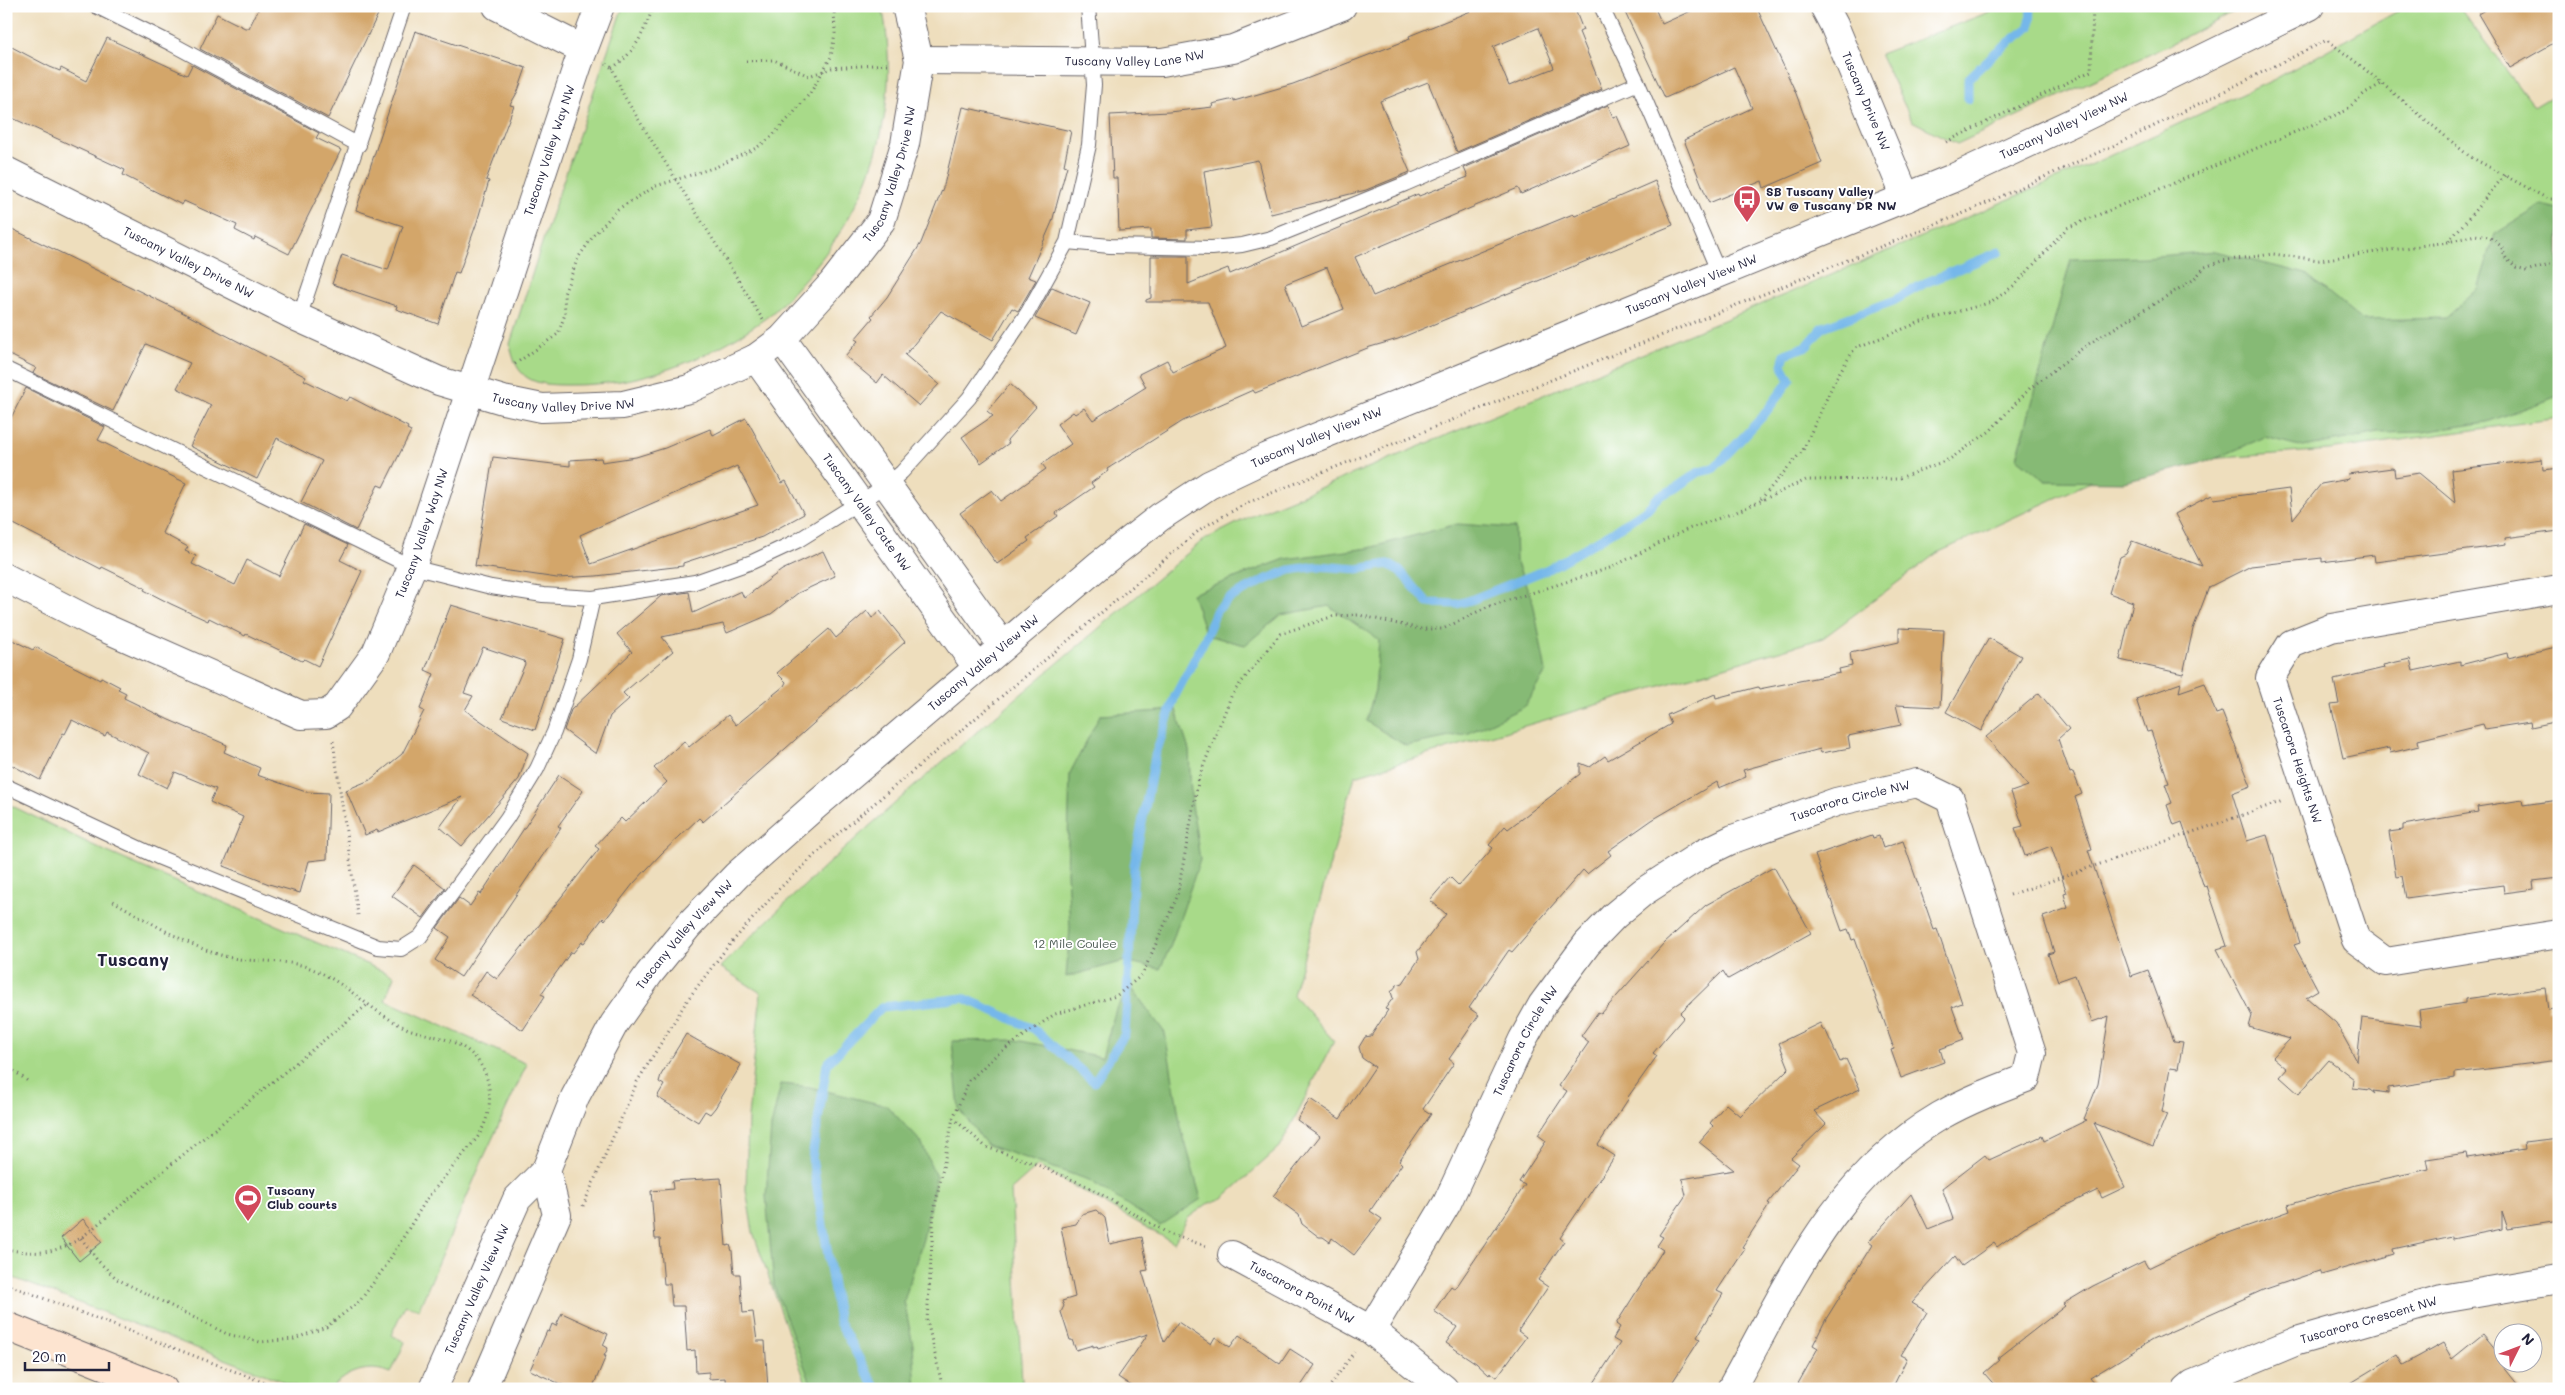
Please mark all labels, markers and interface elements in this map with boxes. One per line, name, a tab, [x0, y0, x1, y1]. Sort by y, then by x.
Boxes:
street label: Tuscany Valley Lane NW	[1065, 45, 1206, 69]
street label: Tuscany Drive NW	[1839, 49, 1894, 153]
street label: Tuscany Valley Way NW	[520, 83, 578, 217]
street label: Tuscany Valley View NW	[1997, 88, 2131, 162]
street label: Tuscany Valley Drive NW	[858, 105, 918, 245]
place label: SB Tuscany Valley VW @ Tuscany DR NW	[1766, 183, 1896, 213]
bus stop icon: SB Tuscany Valley VW @ Tuscany DR NW	[1732, 184, 1762, 223]
street label: Tuscany Valley Drive NW	[121, 222, 257, 301]
street label: Tuscany Valley View NW	[1623, 250, 1759, 318]
street label: Tuscany Valley Drive NW	[490, 388, 636, 415]
street label: Tuscany Valley View NW	[1248, 402, 1384, 471]
street label: Tuscany Valley Gate NW	[820, 450, 915, 574]
street label: Tuscany Valley Way NW	[391, 466, 451, 601]
street label: Tuscany Valley View NW	[924, 610, 1042, 714]
street label: Tuscarora Heights NW	[2270, 695, 2326, 825]
street label: Tuscarora Circle NW	[1788, 776, 1911, 825]
street label: Tuscany Valley View NW	[632, 876, 736, 992]
park label: 12 Mile Coulee	[1033, 935, 1117, 951]
district label: Tuscany	[97, 947, 169, 971]
street label: Tuscarora Circle NW	[1489, 982, 1561, 1099]
place label: Tuscany Club courts	[267, 1182, 337, 1212]
sports icon: Tuscany Club courts	[233, 1183, 263, 1222]
street label: Tuscany Valley View NW	[440, 1221, 512, 1356]
street label: Tuscarora Point NW	[1246, 1257, 1358, 1327]
street label: Tuscarora Crescent NW	[2298, 1292, 2439, 1347]
north arrow	[2492, 1322, 2542, 1372]
text: N	[2517, 1329, 2539, 1349]
scale bar	[25, 1340, 109, 1372]
text: 20 m	[32, 1346, 66, 1366]

